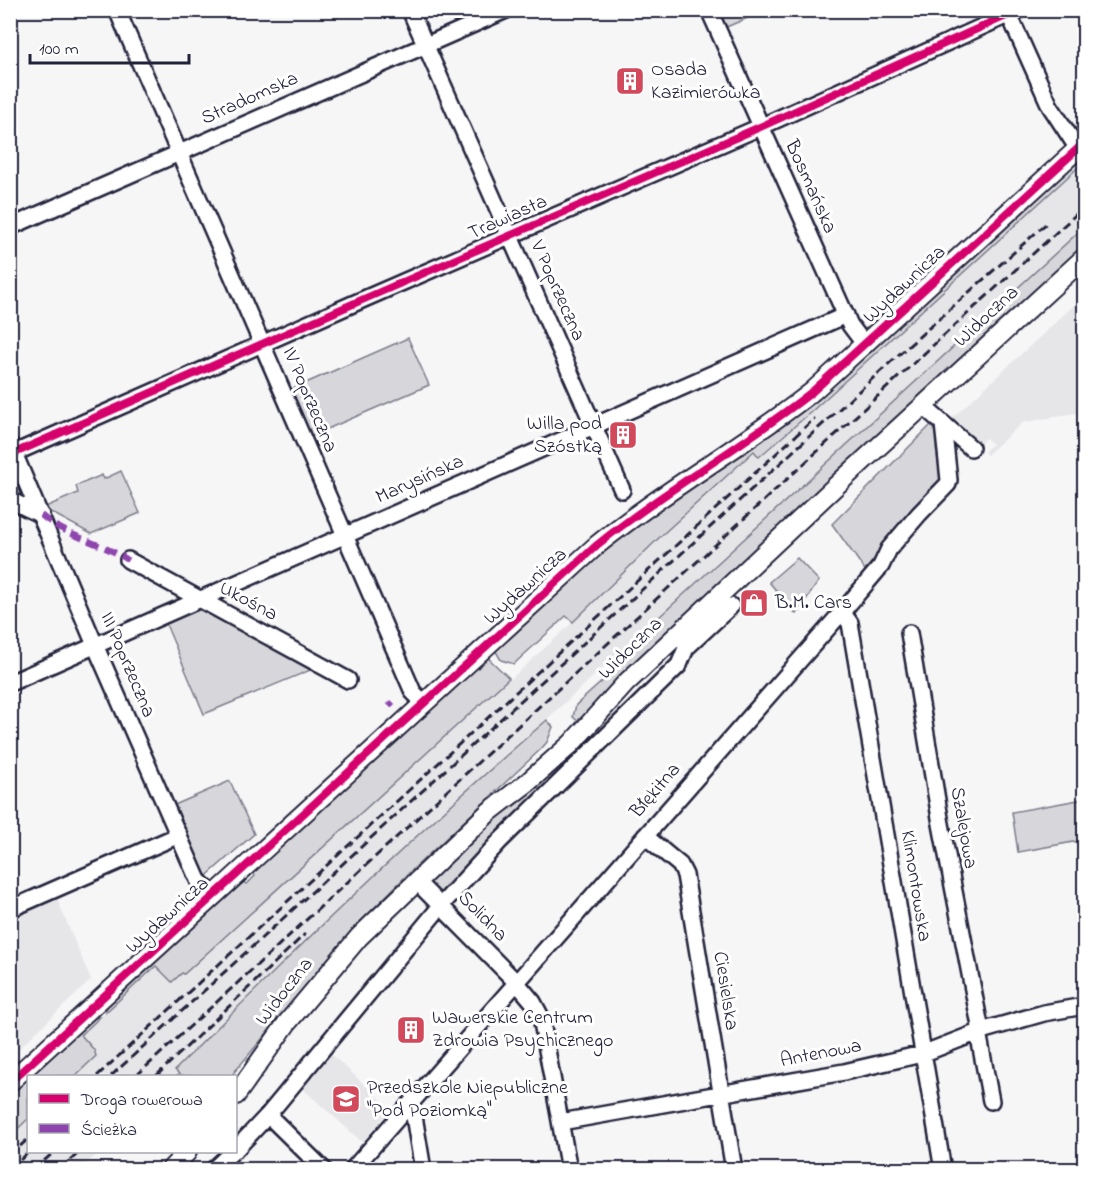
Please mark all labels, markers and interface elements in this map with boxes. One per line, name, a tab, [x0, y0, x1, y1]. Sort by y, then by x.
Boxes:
scale bar	[30, 27, 189, 65]
text: 100 m	[39, 37, 79, 63]
place label: Osada Kazimierówka	[651, 56, 760, 108]
street label: Stradomska	[197, 65, 303, 133]
building icon: Osada Kazimierówka	[614, 65, 646, 97]
street label: Bosmańska	[776, 135, 844, 239]
street label: Trawiasta	[464, 188, 552, 248]
street label: V Poprzeczna	[521, 235, 592, 346]
street label: Wydawnicza	[857, 239, 953, 331]
street label: Widoczna	[948, 279, 1026, 355]
street label: IV Poprzeczna	[274, 343, 344, 457]
place label: Willa pod Szóstką	[527, 410, 602, 462]
building icon: Willa pod Szóstką	[607, 419, 639, 451]
street label: Marysińska	[371, 448, 469, 512]
street label: Wydawnicza	[478, 541, 574, 633]
street label: Ukośna	[214, 574, 282, 630]
shop icon: B.M. Cars	[738, 587, 770, 619]
place label: B.M. Cars	[774, 589, 852, 618]
street label: III Poprzeczna	[92, 608, 162, 722]
street label: Widoczna	[592, 611, 670, 687]
street label: Błękitna	[623, 757, 688, 826]
street label: Szalejowa	[942, 785, 984, 871]
street label: Klimontowska	[892, 828, 938, 944]
street label: Wydawnicza	[120, 870, 216, 962]
street label: Solidna	[450, 885, 514, 949]
street label: Ciesielska	[704, 950, 746, 1032]
street label: Widoczna	[249, 952, 321, 1032]
place label: Wawerskie Centrum Zdrowia Psychicznego	[432, 1004, 613, 1057]
building icon: Wawerskie Centrum Zdrowia Psychicznego	[395, 1014, 427, 1046]
street label: Antenowa	[778, 1032, 864, 1076]
place label: Przedszkole Niepubliczne "Pod Poziomką"	[367, 1074, 568, 1126]
legend	[27, 1075, 237, 1153]
school or university icon: Przedszkole Niepubliczne "Pod Poziomką"	[330, 1083, 362, 1115]
text: Droga rowerowa	[80, 1088, 203, 1115]
text: Ścieżka	[81, 1118, 137, 1144]

